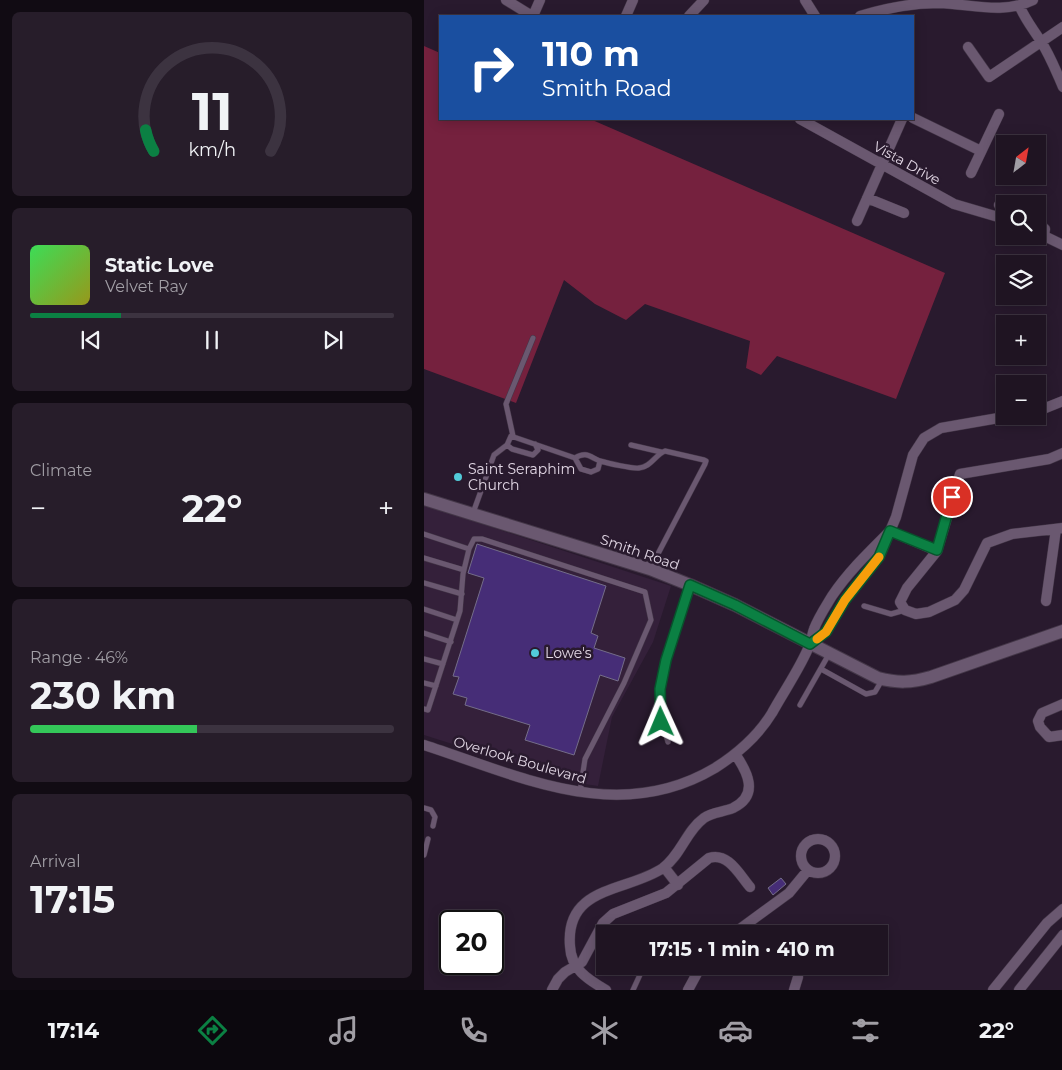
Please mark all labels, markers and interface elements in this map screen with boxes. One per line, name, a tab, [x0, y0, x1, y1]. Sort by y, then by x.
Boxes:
text: 110 m	[542, 32, 640, 75]
icon: right	[459, 35, 524, 100]
text: Smith Road	[542, 75, 672, 102]
text: 11	[192, 80, 232, 143]
north arrow	[996, 135, 1046, 185]
map controls	[996, 135, 1046, 425]
street label: Vista Drive	[870, 137, 944, 189]
text: km/h	[188, 139, 236, 160]
button: search	[996, 195, 1046, 245]
text: Static Love	[105, 254, 214, 277]
button: layers	[996, 255, 1046, 305]
text: Velvet Ray	[105, 277, 187, 296]
button: +	[996, 315, 1046, 365]
icon: previous	[77, 326, 105, 354]
icon: pause	[198, 326, 226, 354]
icon: next	[319, 326, 347, 354]
button: −	[996, 375, 1046, 425]
place label: Saint Seraphim Church	[468, 460, 575, 494]
text: Climate	[30, 461, 92, 480]
marker: Saint Seraphim Church	[452, 471, 464, 483]
pin	[931, 476, 973, 518]
icon: arrive	[938, 483, 966, 511]
text: 22°	[182, 485, 242, 532]
text: −	[30, 491, 46, 525]
text: +	[378, 491, 394, 525]
street label: Smith Road	[598, 530, 682, 574]
place label: Lowe's	[545, 644, 592, 662]
marker: Lowe's	[529, 647, 541, 659]
text: Range · 46%	[30, 648, 128, 667]
text: 230 km	[30, 672, 176, 719]
position arrow	[634, 695, 686, 747]
street label: Overlook Boulevard	[451, 732, 589, 788]
text: Arrival	[30, 852, 80, 871]
text: 17:15	[30, 876, 115, 923]
speed limit sign: 20	[439, 910, 504, 975]
text: 17:15 · 1 min · 410 m	[649, 938, 835, 961]
icon: directions	[195, 1013, 230, 1048]
icon: music	[326, 1013, 361, 1048]
icon: phone	[456, 1013, 491, 1048]
icon: climate	[587, 1013, 622, 1048]
icon: car	[718, 1013, 753, 1048]
icon: filters	[848, 1013, 883, 1048]
text: 17:14	[48, 1017, 99, 1044]
text: 22°	[979, 1017, 1014, 1044]

